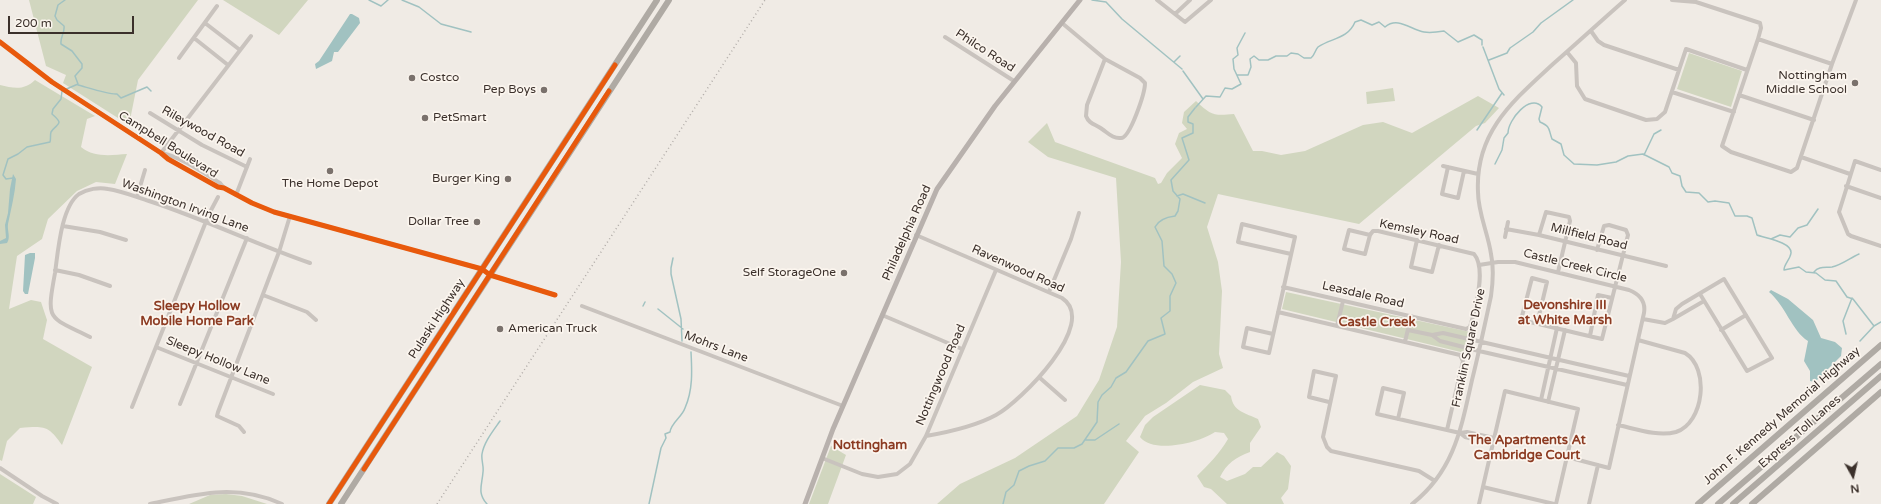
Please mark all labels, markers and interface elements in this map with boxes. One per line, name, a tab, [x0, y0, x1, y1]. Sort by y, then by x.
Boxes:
scale bar	[10, 8, 136, 34]
text: 200 m	[15, 16, 52, 30]
street label: Philco Road	[952, 26, 1018, 76]
place label: Nottingham Middle School	[1766, 69, 1847, 97]
place label: Costco	[420, 71, 459, 85]
marker: Costco	[407, 73, 417, 83]
marker: Nottingham Middle School	[1850, 78, 1860, 88]
place label: Pep Boys	[483, 83, 536, 97]
marker: Pep Boys	[539, 85, 549, 95]
street label: Rileywood Road	[159, 103, 247, 161]
street label: Campbell Boulevard	[116, 108, 220, 182]
place label: PetSmart	[433, 111, 487, 125]
marker: PetSmart	[420, 113, 430, 123]
marker: The Home Depot	[325, 166, 335, 176]
place label: Burger King	[432, 172, 500, 186]
marker: Burger King	[503, 174, 513, 184]
street label: Washington Irving Lane	[119, 176, 251, 236]
place label: The Home Depot	[282, 177, 378, 191]
street label: Philadelphia Road	[879, 183, 935, 283]
place label: Dollar Tree	[408, 215, 469, 229]
marker: Dollar Tree	[472, 217, 482, 227]
street label: Kemsley Road	[1378, 217, 1460, 247]
street label: Millfield Road	[1549, 220, 1629, 254]
street label: Ravenwood Road	[969, 242, 1067, 296]
street label: Castle Creek Circle	[1522, 246, 1628, 286]
place label: Self StorageOne	[743, 266, 836, 280]
marker: Self StorageOne	[839, 268, 849, 278]
street label: Pulaski Highway	[406, 276, 468, 362]
street label: Leasdale Road	[1321, 279, 1405, 311]
street label: Franklin Square Drive	[1449, 287, 1489, 409]
district label: Devonshire III at White Marsh	[1518, 298, 1612, 329]
district label: Sleepy Hollow Mobile Home Park	[140, 299, 254, 330]
district label: Castle Creek	[1339, 315, 1415, 331]
place label: American Truck	[508, 322, 597, 336]
street label: Nottingwood Road	[913, 322, 969, 428]
marker: American Truck	[495, 324, 505, 334]
street label: Mohrs Lane	[682, 328, 750, 366]
street label: Sleepy Hollow Lane	[164, 334, 272, 388]
street label: John F. Kennedy Memorial Highway	[1701, 344, 1863, 488]
street label: Express Toll Lanes	[1756, 392, 1844, 472]
district label: The Apartments At Cambridge Court	[1468, 433, 1586, 464]
district label: Nottingham	[833, 438, 907, 454]
north arrow	[1833, 456, 1873, 496]
text: N	[1849, 481, 1860, 495]

